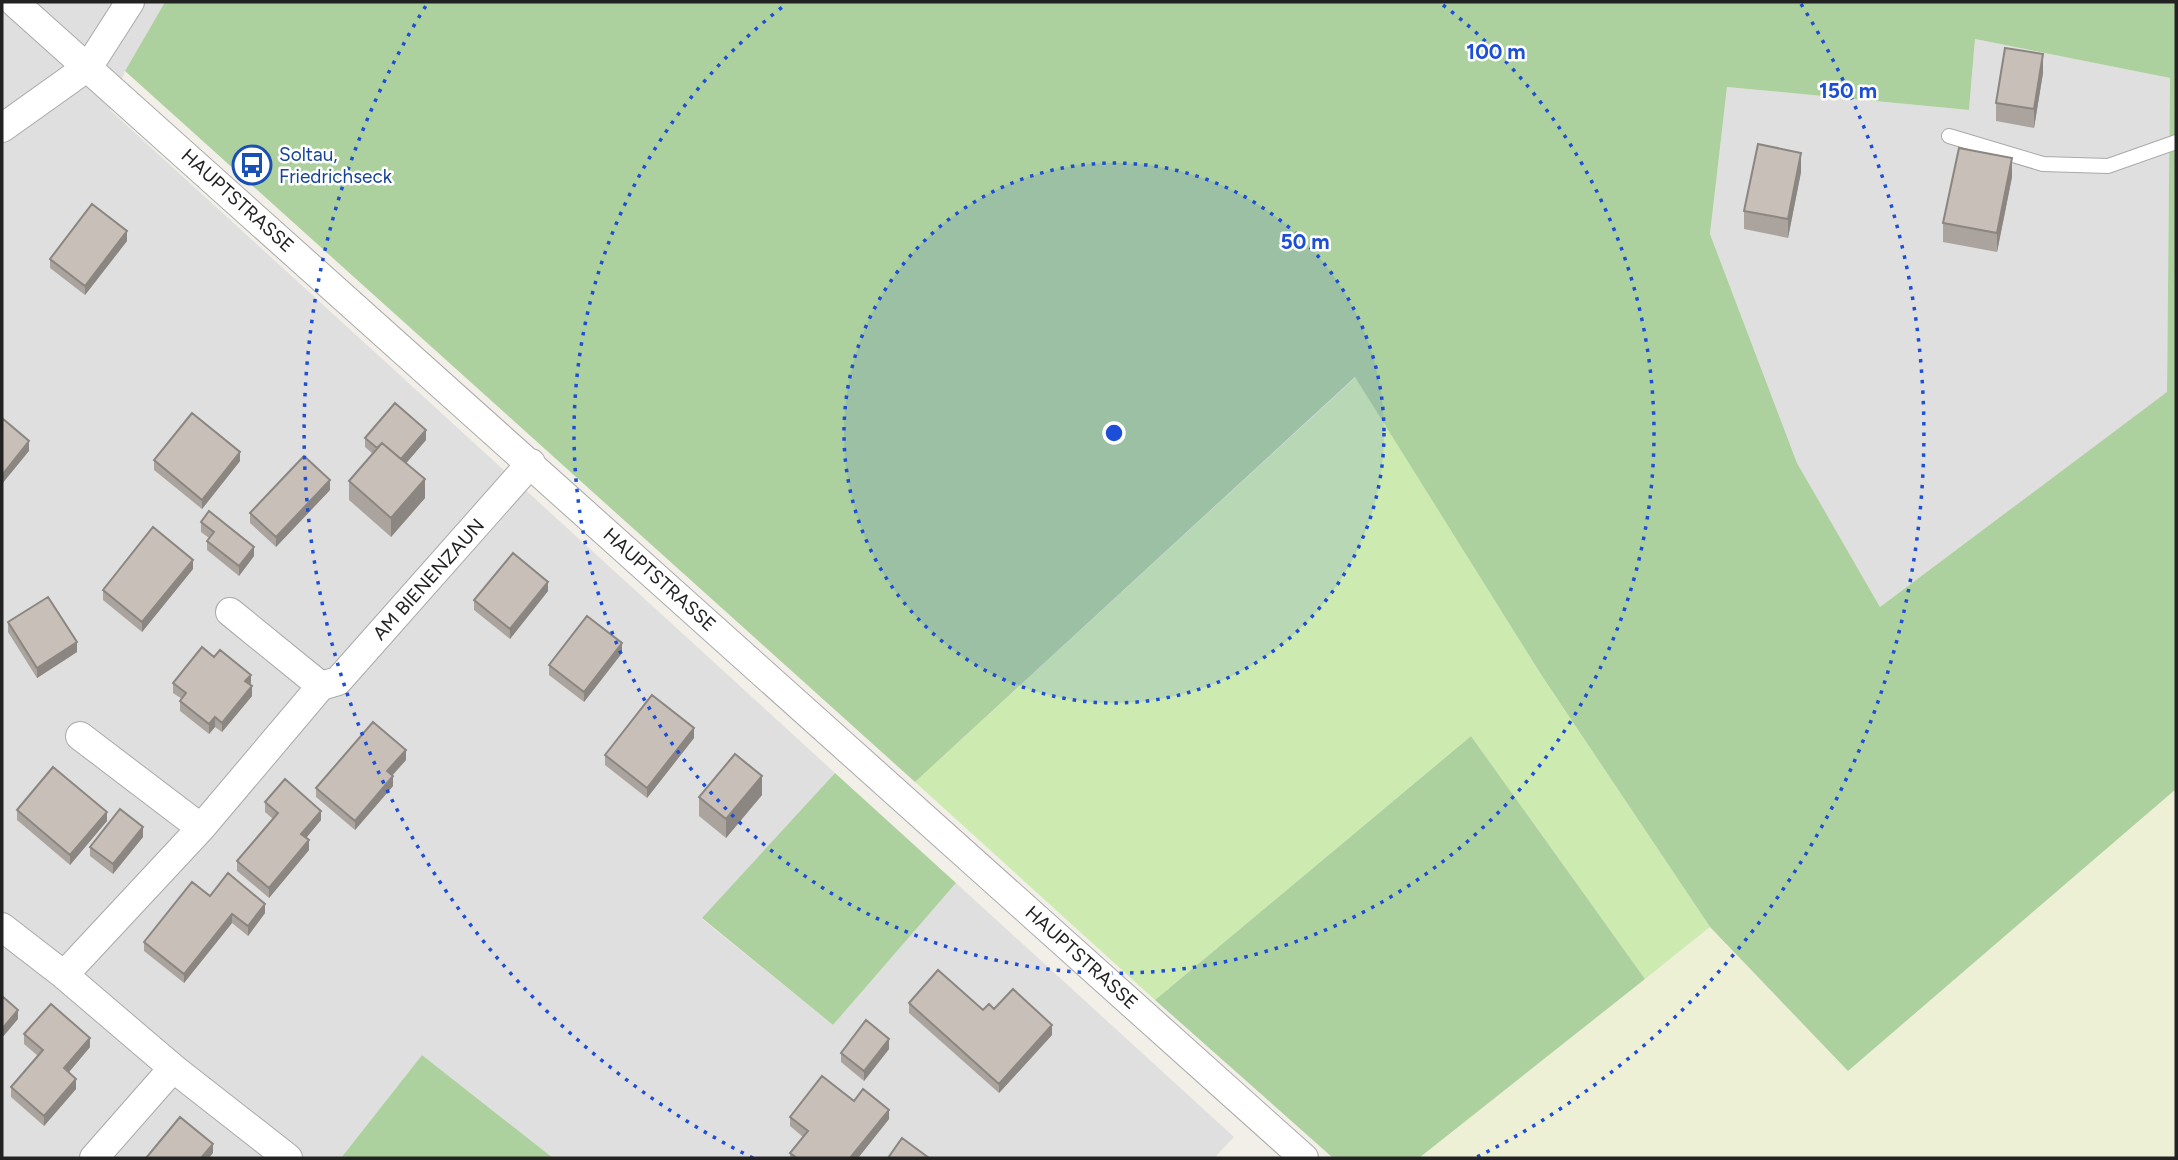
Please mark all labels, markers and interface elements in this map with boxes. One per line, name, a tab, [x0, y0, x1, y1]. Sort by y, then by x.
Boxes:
text: 100 m	[1466, 39, 1526, 64]
text: 150 m	[1819, 78, 1877, 103]
place label: Soltau, Friedrichseck	[279, 143, 393, 188]
street label: HAUPTSTRASSE	[177, 144, 299, 257]
bus stop icon: Soltau, Friedrichseck	[231, 144, 273, 186]
text: 50 m	[1280, 229, 1330, 254]
centre of rings	[1102, 421, 1126, 445]
street label: AM BIENENZAUN	[368, 514, 489, 645]
street label: HAUPTSTRASSE	[599, 523, 721, 636]
street label: HAUPTSTRASSE	[1021, 901, 1143, 1014]

